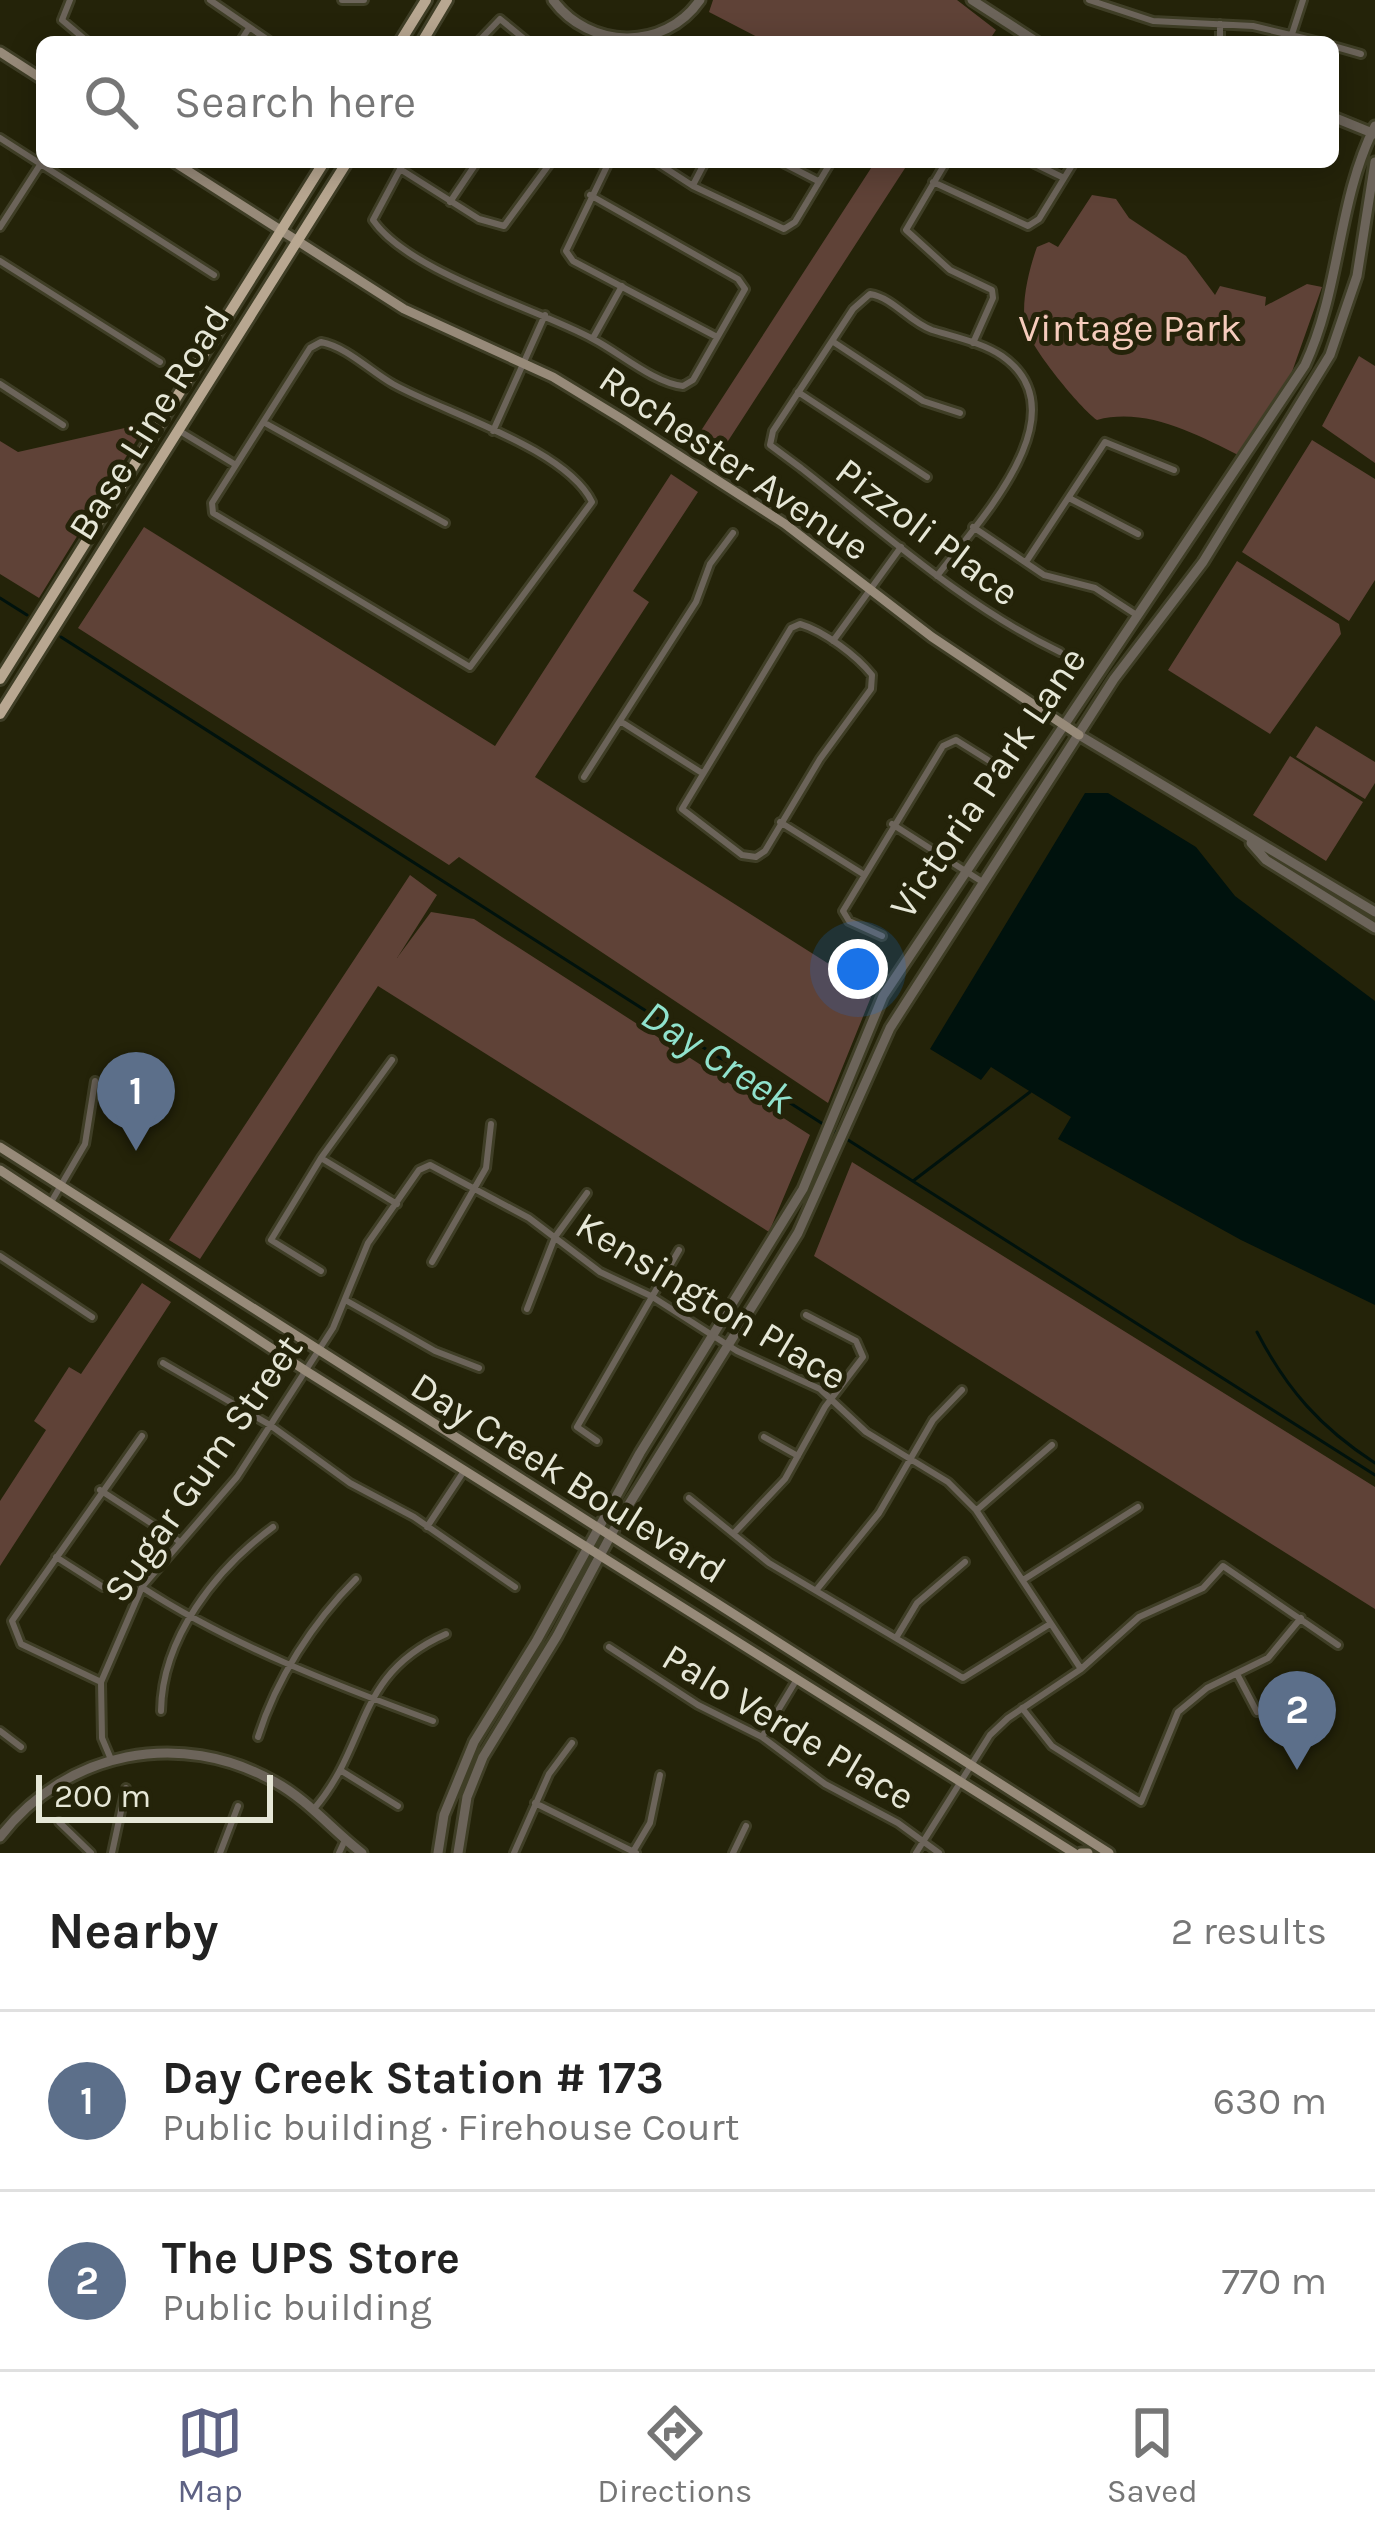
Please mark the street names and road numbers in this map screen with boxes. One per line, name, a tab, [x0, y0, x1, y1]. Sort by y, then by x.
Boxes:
street label: Base Line Road	[58, 297, 239, 548]
street label: Rochester Avenue	[591, 355, 878, 570]
street label: Pizzoli Place	[827, 448, 1028, 616]
street label: Victoria Park Lane	[880, 638, 1096, 927]
street label: Kensington Place	[568, 1202, 855, 1400]
street label: Sugar Gum Street	[93, 1326, 312, 1611]
street label: Day Creek Boulevard	[403, 1362, 734, 1593]
street label: Palo Verde Place	[654, 1634, 923, 1820]

